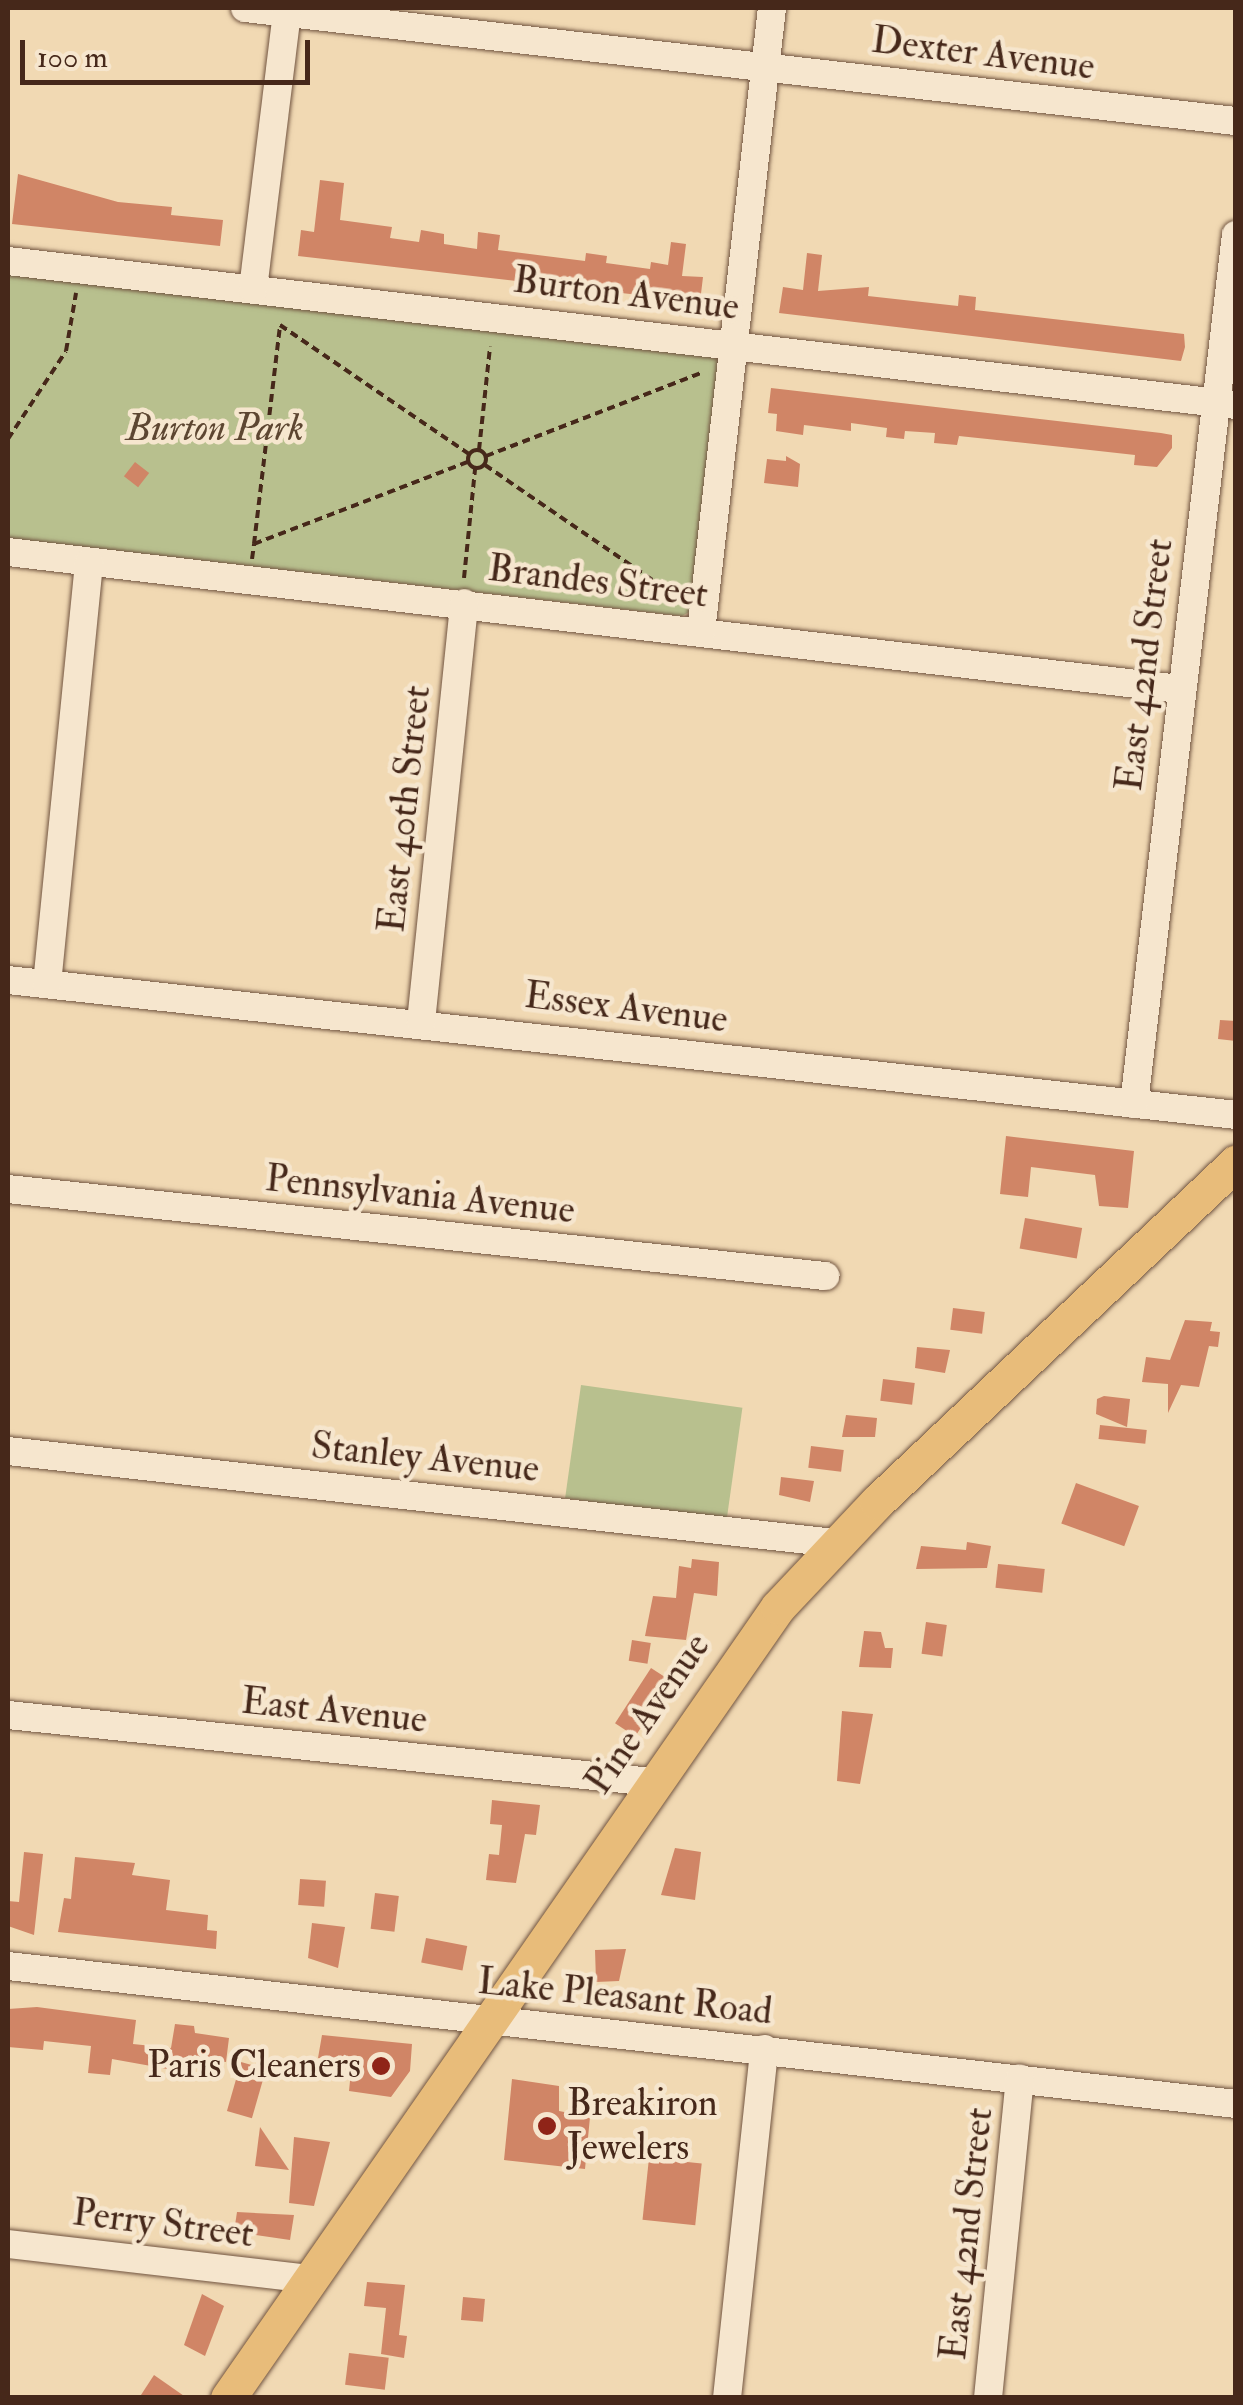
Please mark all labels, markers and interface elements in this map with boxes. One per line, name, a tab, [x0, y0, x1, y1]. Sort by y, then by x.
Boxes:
street label: Dexter Avenue	[869, 18, 1097, 90]
scale bar	[25, 20, 315, 82]
text: 100 m	[37, 39, 108, 76]
street label: Burton Avenue	[511, 258, 741, 330]
park label: Burton Park	[126, 406, 304, 452]
street label: East 42nd Street	[1107, 536, 1183, 794]
street label: Brandes Street	[485, 546, 711, 618]
street label: East 40th Street	[369, 683, 441, 935]
street label: Essex Avenue	[522, 973, 730, 1043]
street label: Pennsylvania Avenue	[263, 1156, 577, 1234]
street label: Stanley Avenue	[309, 1423, 541, 1493]
street label: Pine Avenue	[576, 1625, 720, 1803]
street label: East Avenue	[239, 1679, 429, 1743]
street label: Lake Pleasant Road	[476, 1959, 774, 2035]
place label: Paris Cleaners	[147, 2043, 361, 2089]
marker: Paris Cleaners	[370, 2055, 392, 2077]
place label: Breakiron Jewelers	[567, 2081, 717, 2170]
street label: East 42nd Street	[931, 2105, 1003, 2363]
marker: Breakiron Jewelers	[536, 2115, 558, 2137]
street label: Perry Street	[70, 2190, 256, 2258]

